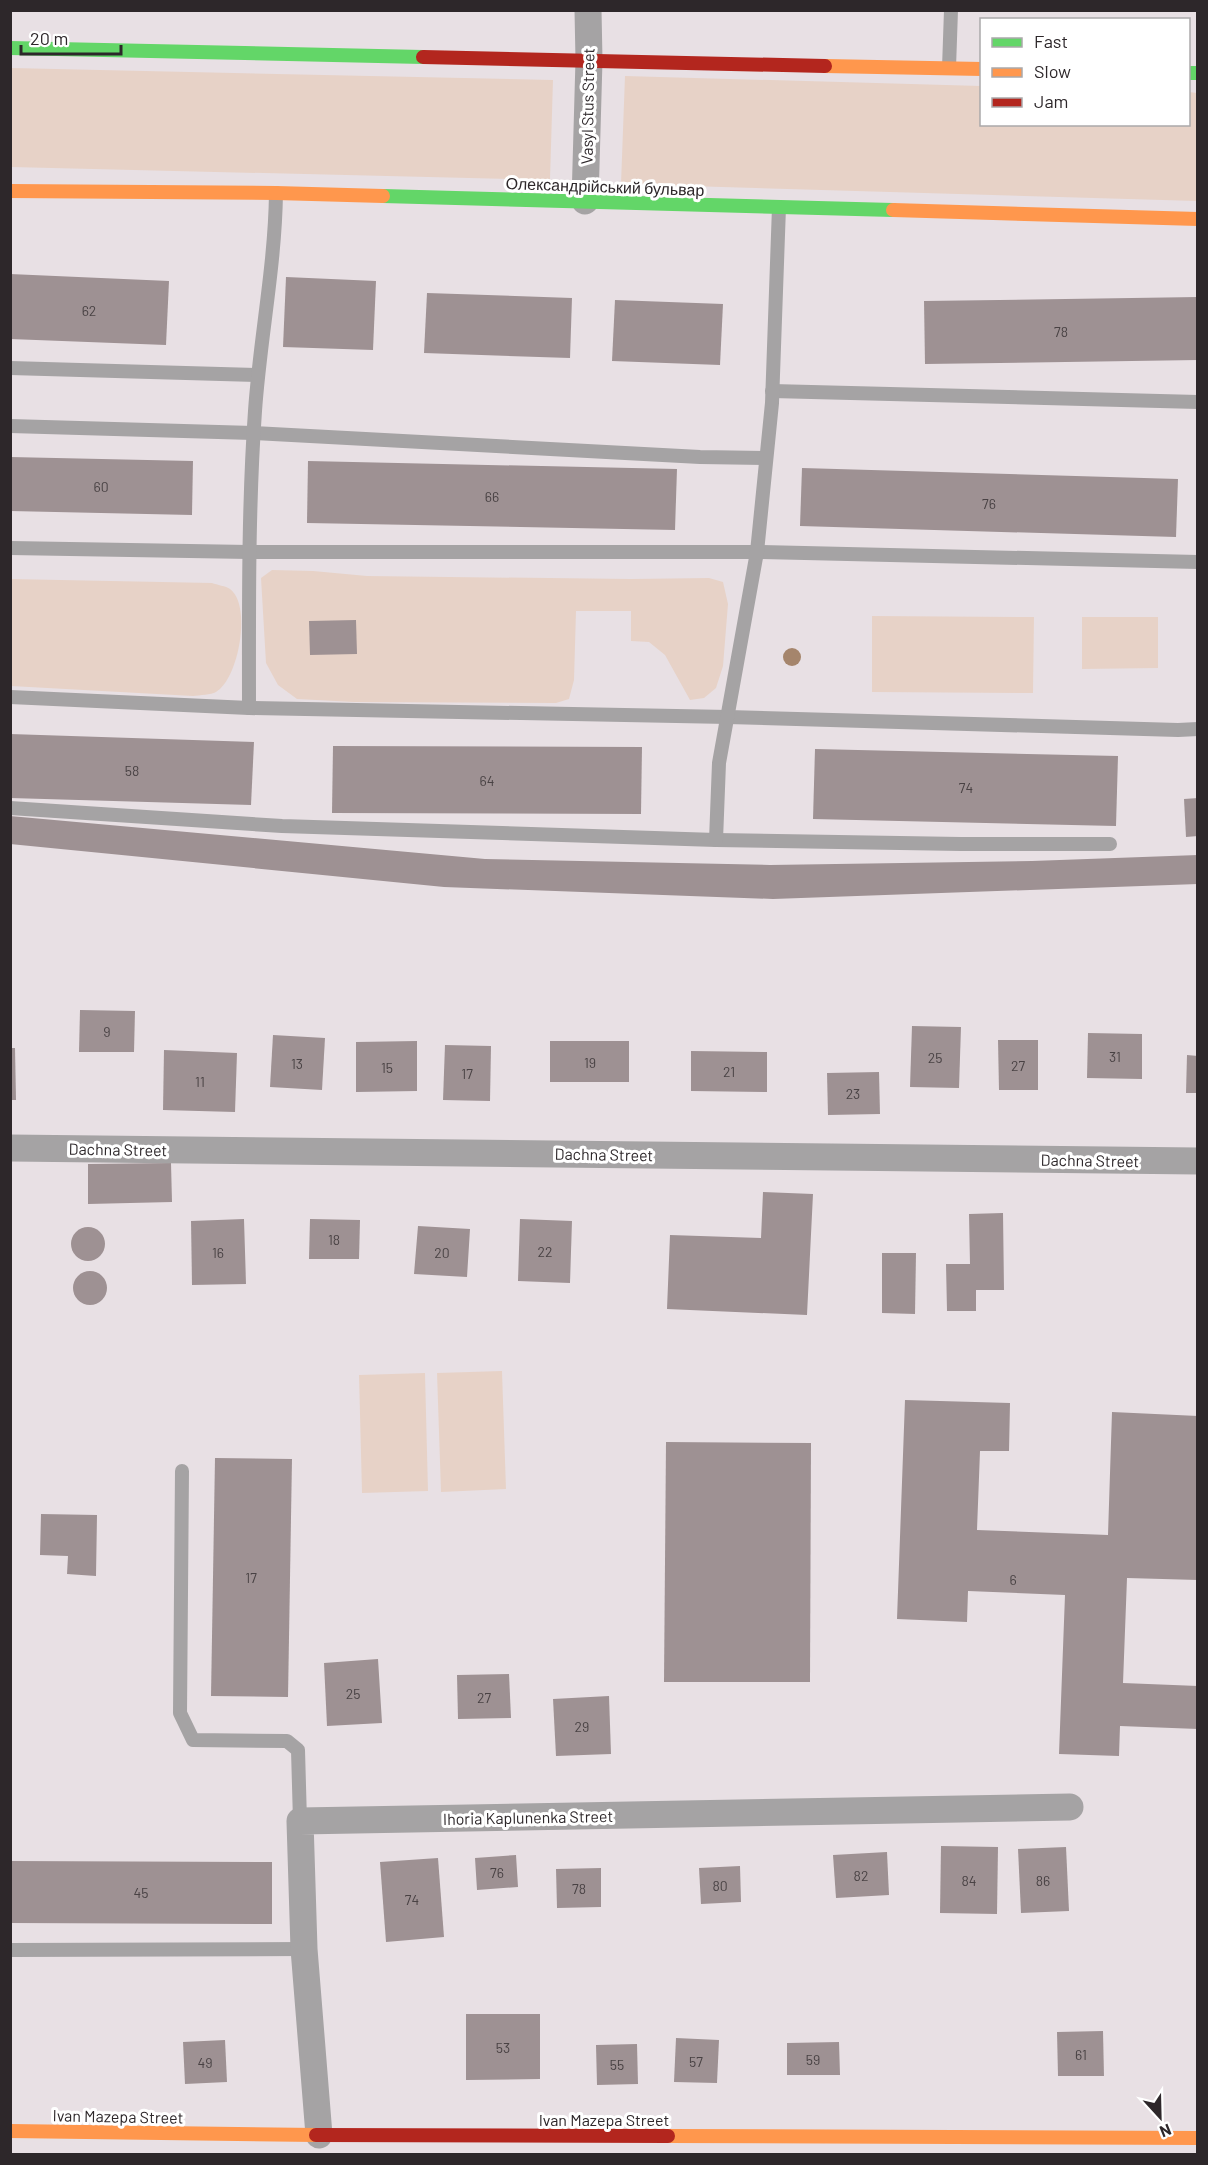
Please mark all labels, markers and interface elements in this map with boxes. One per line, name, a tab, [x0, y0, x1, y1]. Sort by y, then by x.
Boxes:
scale bar	[21, 18, 122, 56]
legend	[980, 18, 1190, 126]
text: 20 m	[30, 27, 68, 49]
text: Fast	[1034, 30, 1068, 52]
street label: Vasyl Stus Street	[576, 48, 598, 164]
text: Slow	[1034, 60, 1071, 82]
text: Jam	[1034, 90, 1068, 112]
street label: Олександрійський бульвар	[505, 173, 705, 199]
house number: 62	[82, 302, 96, 319]
house number: 78	[1054, 323, 1068, 340]
house number: 60	[93, 478, 109, 495]
house number: 66	[485, 488, 499, 505]
house number: 76	[982, 495, 996, 512]
house number: 58	[125, 762, 139, 779]
house number: 64	[480, 772, 494, 789]
house number: 74	[959, 779, 973, 796]
house number: 9	[103, 1023, 111, 1040]
house number: 31	[1109, 1048, 1121, 1065]
house number: 25	[928, 1049, 942, 1066]
house number: 19	[584, 1054, 596, 1071]
house number: 13	[291, 1055, 303, 1072]
house number: 27	[1011, 1057, 1025, 1074]
house number: 15	[381, 1059, 393, 1076]
house number: 21	[723, 1063, 735, 1080]
house number: 17	[461, 1065, 473, 1082]
house number: 11	[195, 1073, 205, 1090]
house number: 23	[846, 1085, 860, 1102]
street label: Dachna Street	[69, 1139, 167, 1159]
street label: Dachna Street	[555, 1144, 653, 1164]
street label: Dachna Street	[1041, 1150, 1139, 1170]
house number: 18	[328, 1231, 340, 1248]
house number: 22	[537, 1243, 553, 1260]
house number: 16	[212, 1244, 224, 1261]
house number: 20	[434, 1244, 450, 1261]
house number: 17	[245, 1569, 257, 1586]
house number: 6	[1009, 1571, 1017, 1588]
house number: 25	[346, 1685, 360, 1702]
house number: 27	[477, 1689, 491, 1706]
house number: 29	[575, 1718, 589, 1735]
street label: Ihoria Kaplunenka Street	[443, 1806, 613, 1828]
house number: 76	[490, 1864, 504, 1881]
house number: 82	[854, 1867, 868, 1884]
house number: 84	[961, 1872, 977, 1889]
house number: 86	[1036, 1872, 1050, 1889]
house number: 80	[712, 1877, 728, 1894]
house number: 78	[572, 1880, 586, 1897]
house number: 45	[134, 1884, 148, 1901]
house number: 74	[405, 1891, 419, 1908]
house number: 53	[496, 2039, 510, 2056]
house number: 61	[1075, 2046, 1087, 2063]
house number: 59	[806, 2051, 820, 2068]
house number: 57	[689, 2053, 703, 2070]
house number: 49	[197, 2054, 213, 2071]
house number: 55	[610, 2056, 624, 2073]
north arrow	[1130, 2087, 1190, 2147]
street label: Ivan Mazepa Street	[52, 2105, 184, 2127]
street label: Ivan Mazepa Street	[539, 2110, 669, 2129]
text: N	[1157, 2121, 1174, 2142]

